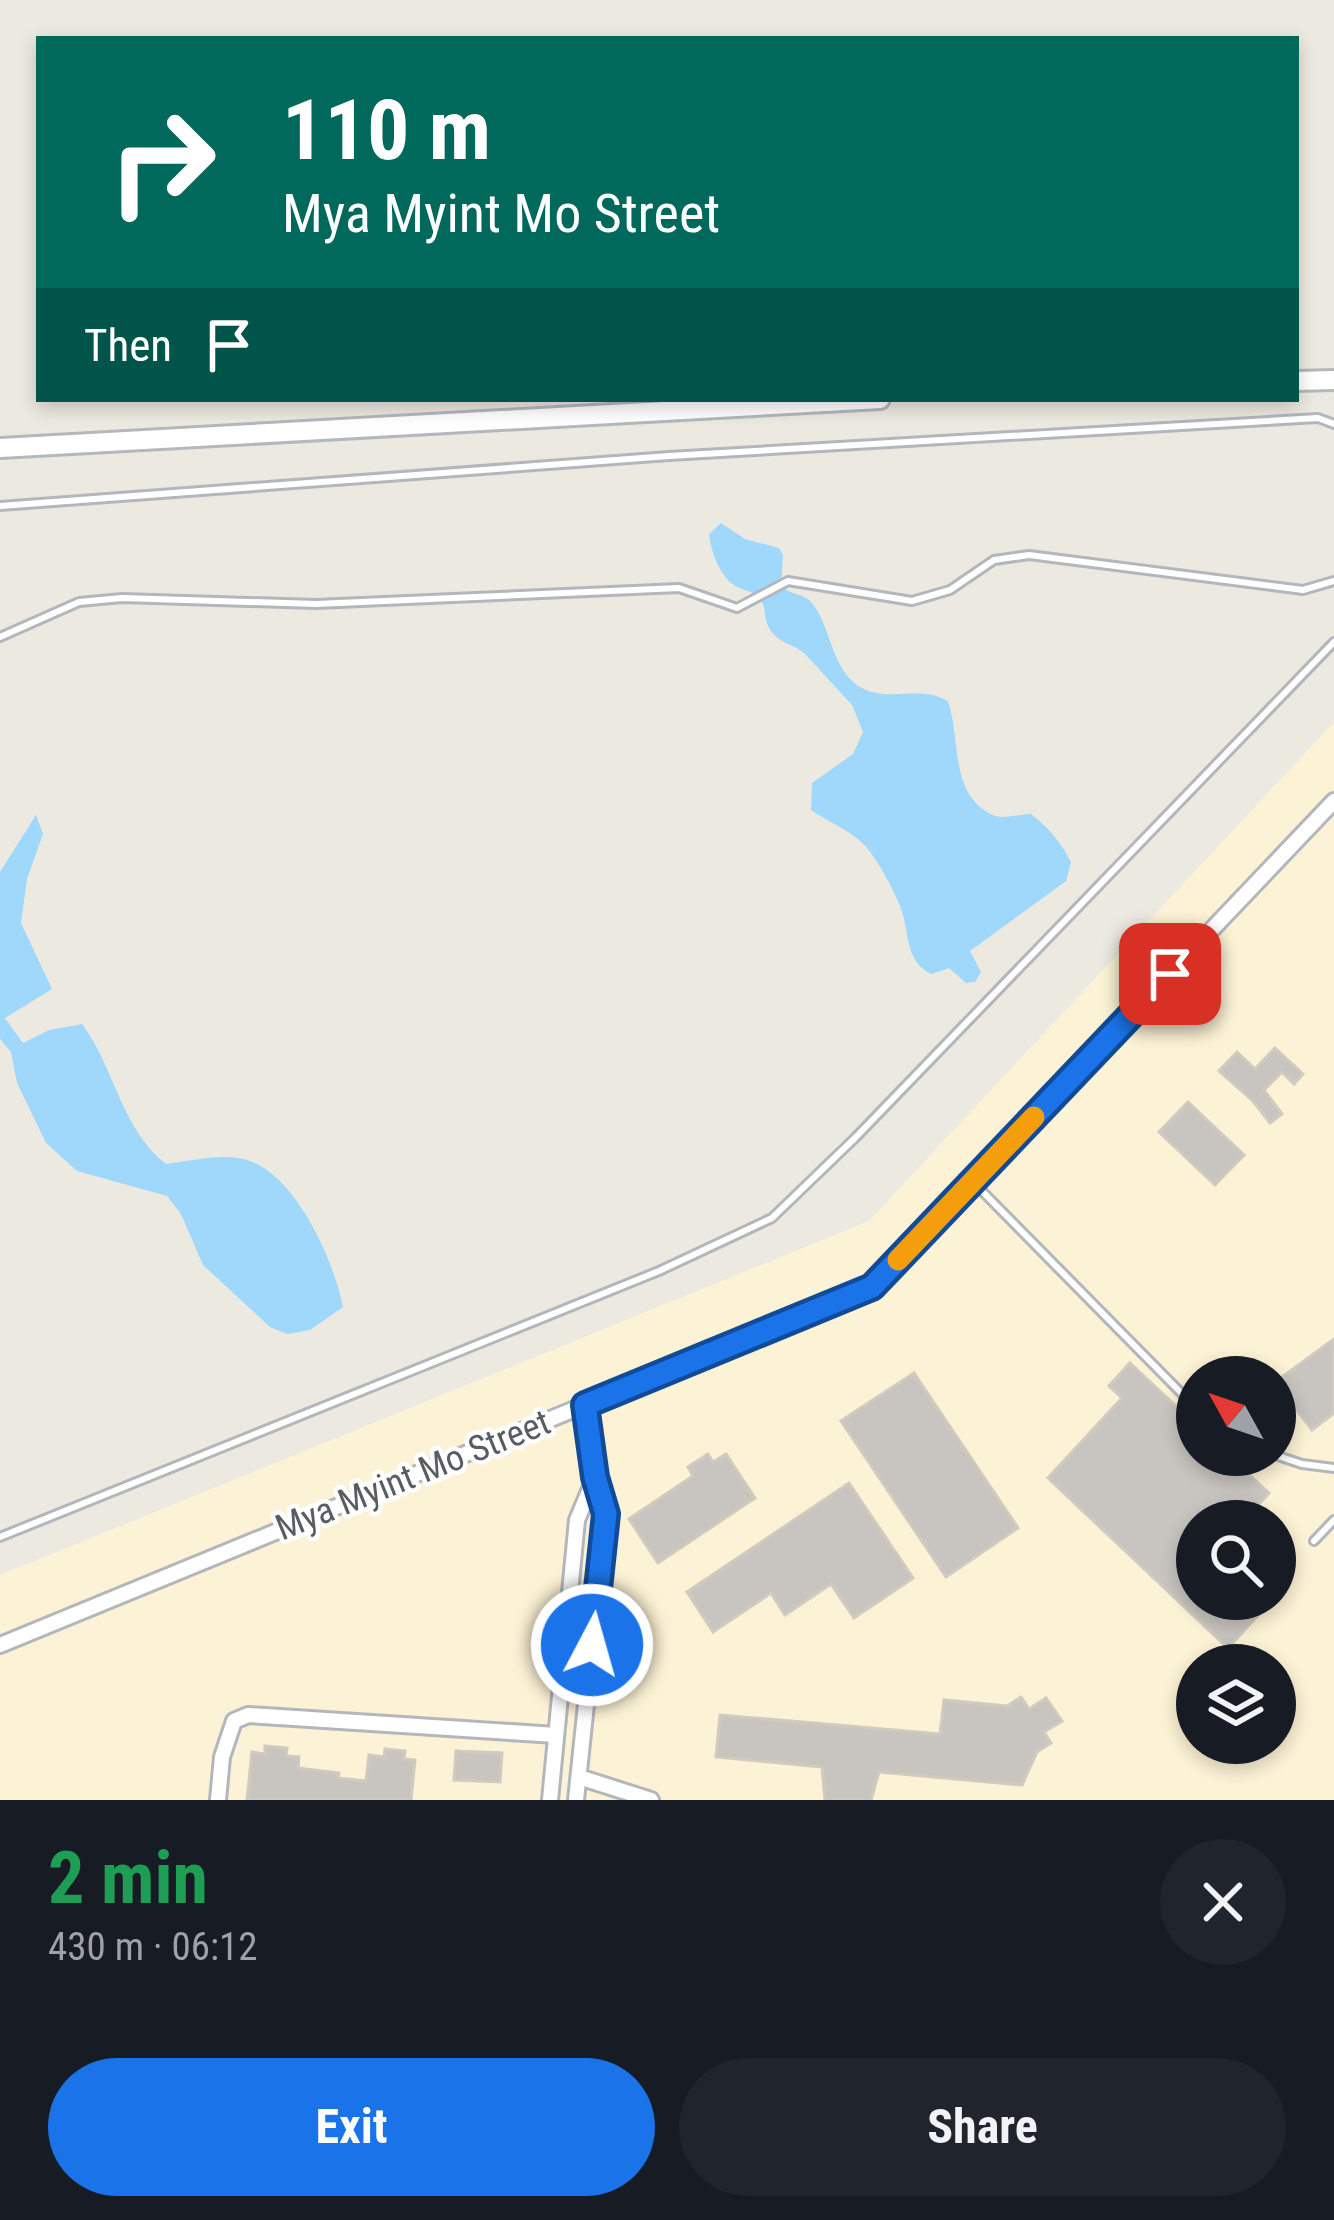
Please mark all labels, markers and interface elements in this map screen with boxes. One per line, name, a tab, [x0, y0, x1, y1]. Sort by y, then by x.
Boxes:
text: 110 m	[282, 81, 491, 180]
icon: right	[84, 84, 240, 240]
text: Mya Myint Mo Street	[282, 182, 720, 245]
icon: arrive	[196, 312, 262, 378]
text: Then	[84, 319, 172, 372]
pin	[1119, 923, 1221, 1025]
icon: arrive	[1137, 941, 1203, 1007]
north arrow	[1176, 1356, 1296, 1476]
map controls	[1176, 1356, 1296, 1764]
street label: Mya Myint Mo Street	[270, 1401, 556, 1549]
button: search	[1176, 1500, 1296, 1620]
position arrow	[529, 1582, 655, 1708]
button: layers	[1176, 1644, 1296, 1764]
text: 2 min	[48, 1836, 208, 1921]
button: close	[1160, 1839, 1286, 1965]
text: 430 m · 06:12	[48, 1924, 258, 1970]
button: Exit	[48, 2058, 655, 2196]
button: Share	[679, 2058, 1286, 2196]

